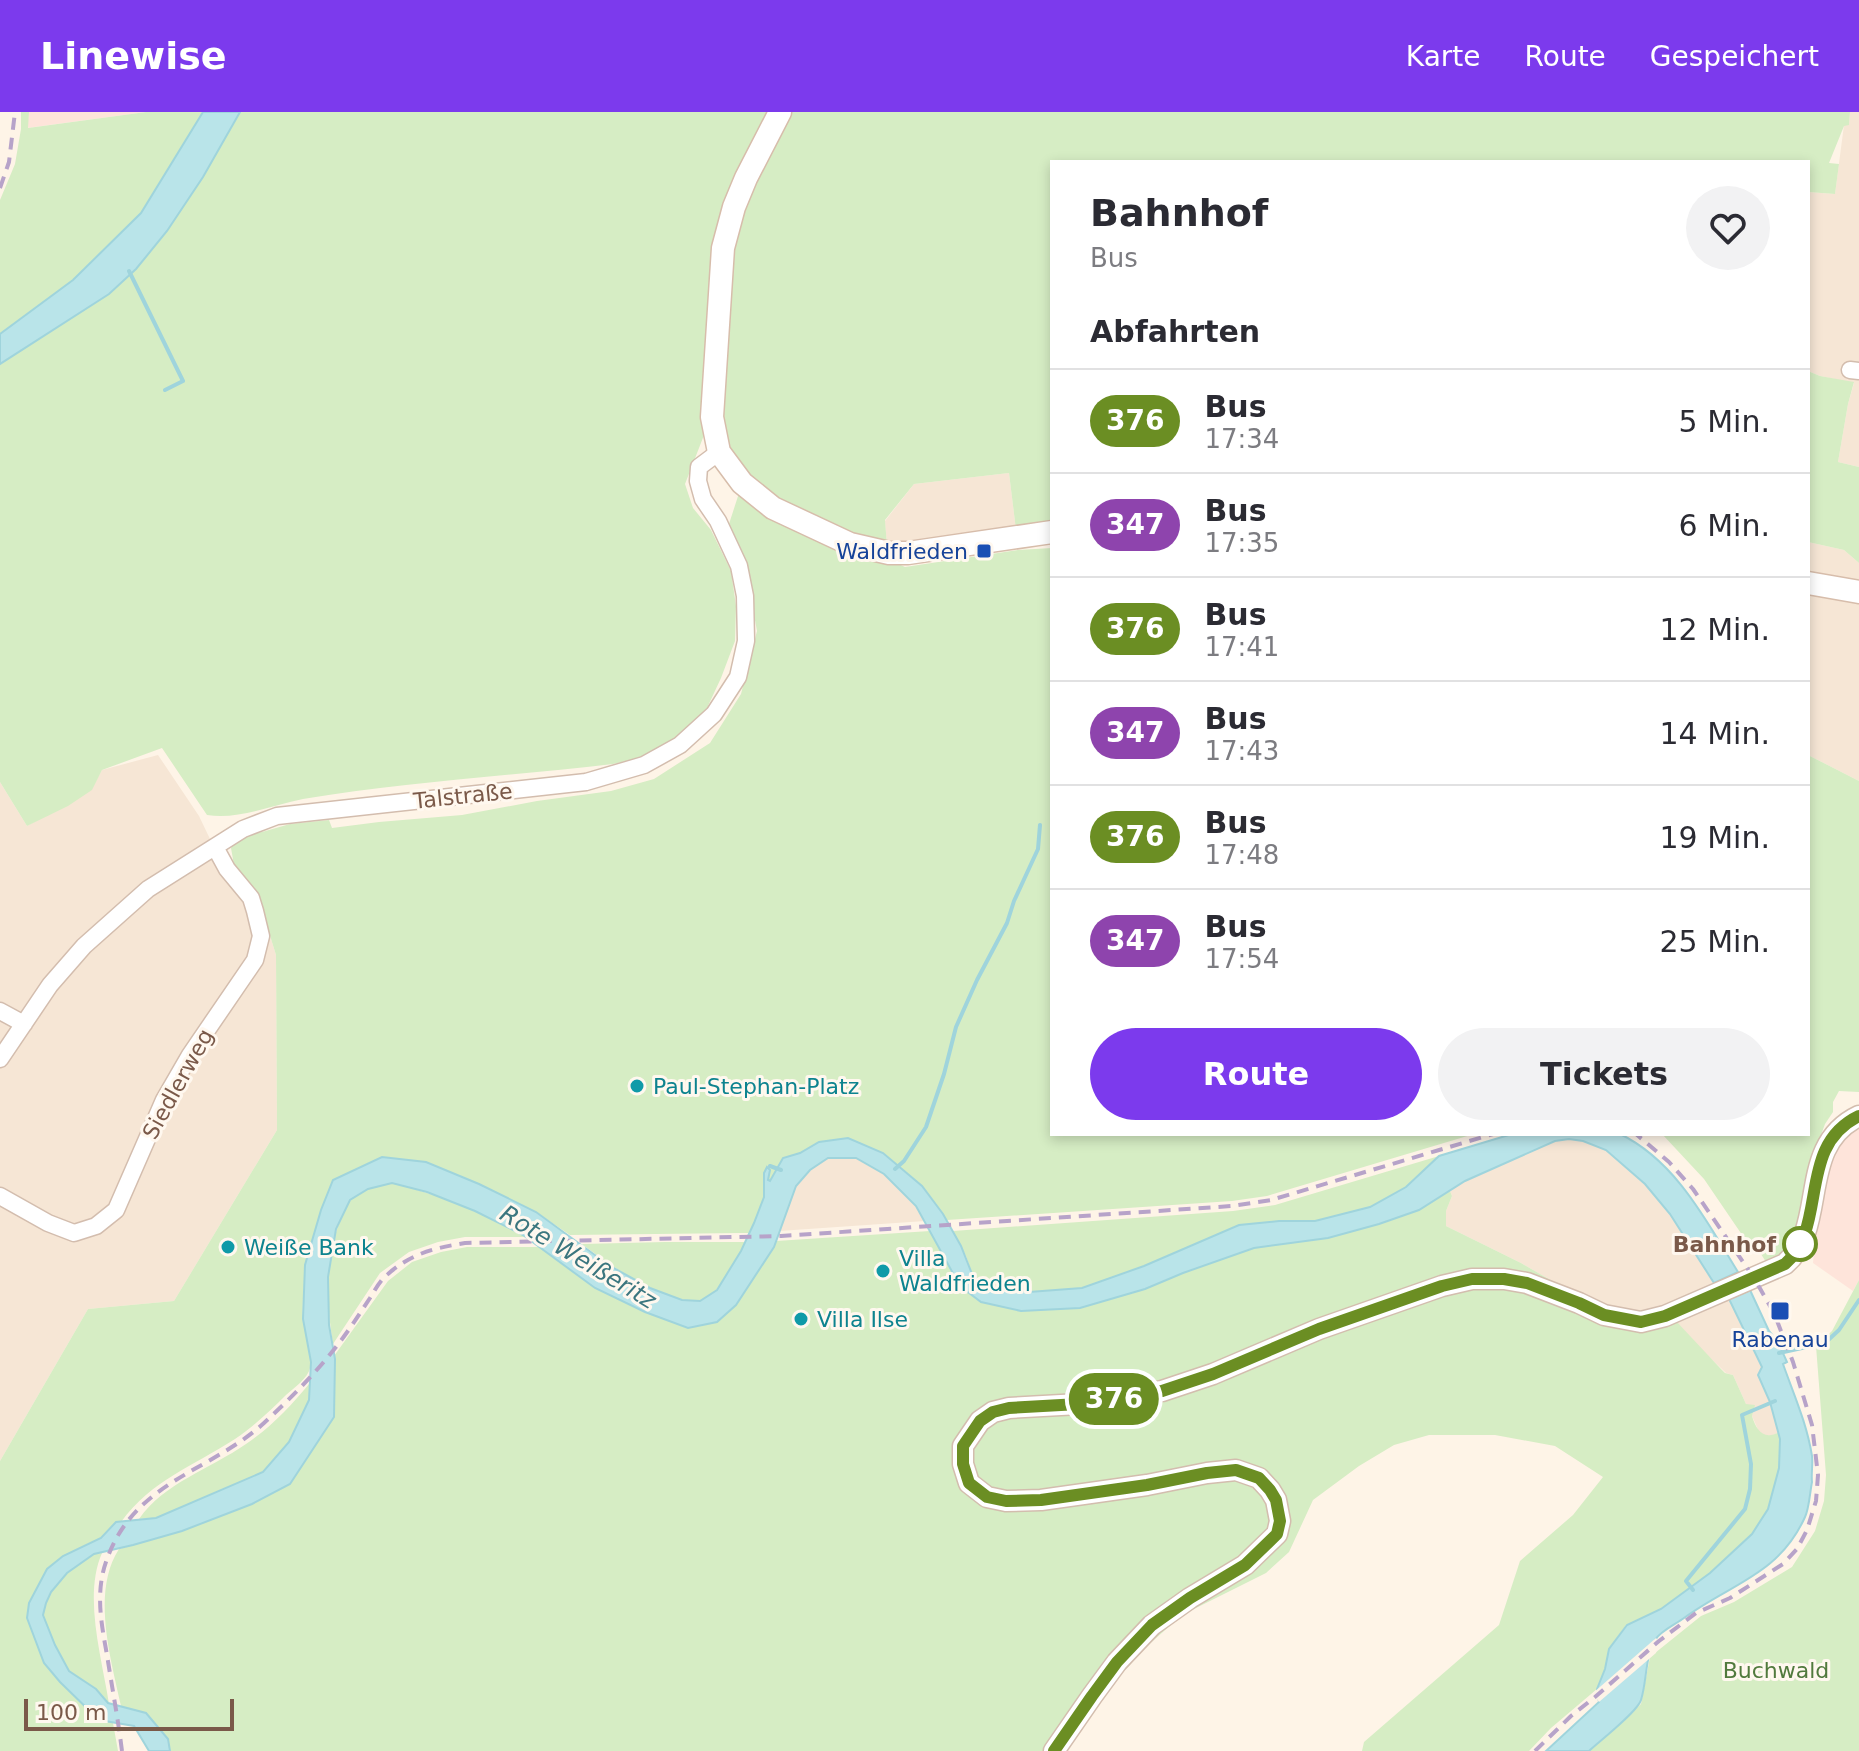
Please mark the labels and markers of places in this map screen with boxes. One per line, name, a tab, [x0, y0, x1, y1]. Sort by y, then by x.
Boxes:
place label: Waldfrieden	[836, 539, 968, 564]
marker: Waldfrieden	[975, 542, 993, 560]
place label: Paul-Stephan-Platz	[653, 1074, 859, 1099]
marker: Paul-Stephan-Platz	[628, 1077, 646, 1095]
marker: Bahnhof	[1783, 1227, 1817, 1261]
place label: Bahnhof	[1673, 1232, 1776, 1257]
place label: Weiße Bank	[244, 1235, 374, 1260]
marker: Weiße Bank	[219, 1238, 237, 1256]
place label: Villa Waldfrieden	[899, 1246, 1031, 1296]
marker: Villa Waldfrieden	[874, 1262, 892, 1280]
marker: Rabenau	[1769, 1300, 1791, 1322]
place label: Villa Ilse	[817, 1307, 908, 1332]
marker: Villa Ilse	[792, 1310, 810, 1328]
place label: Rabenau	[1731, 1327, 1829, 1352]

